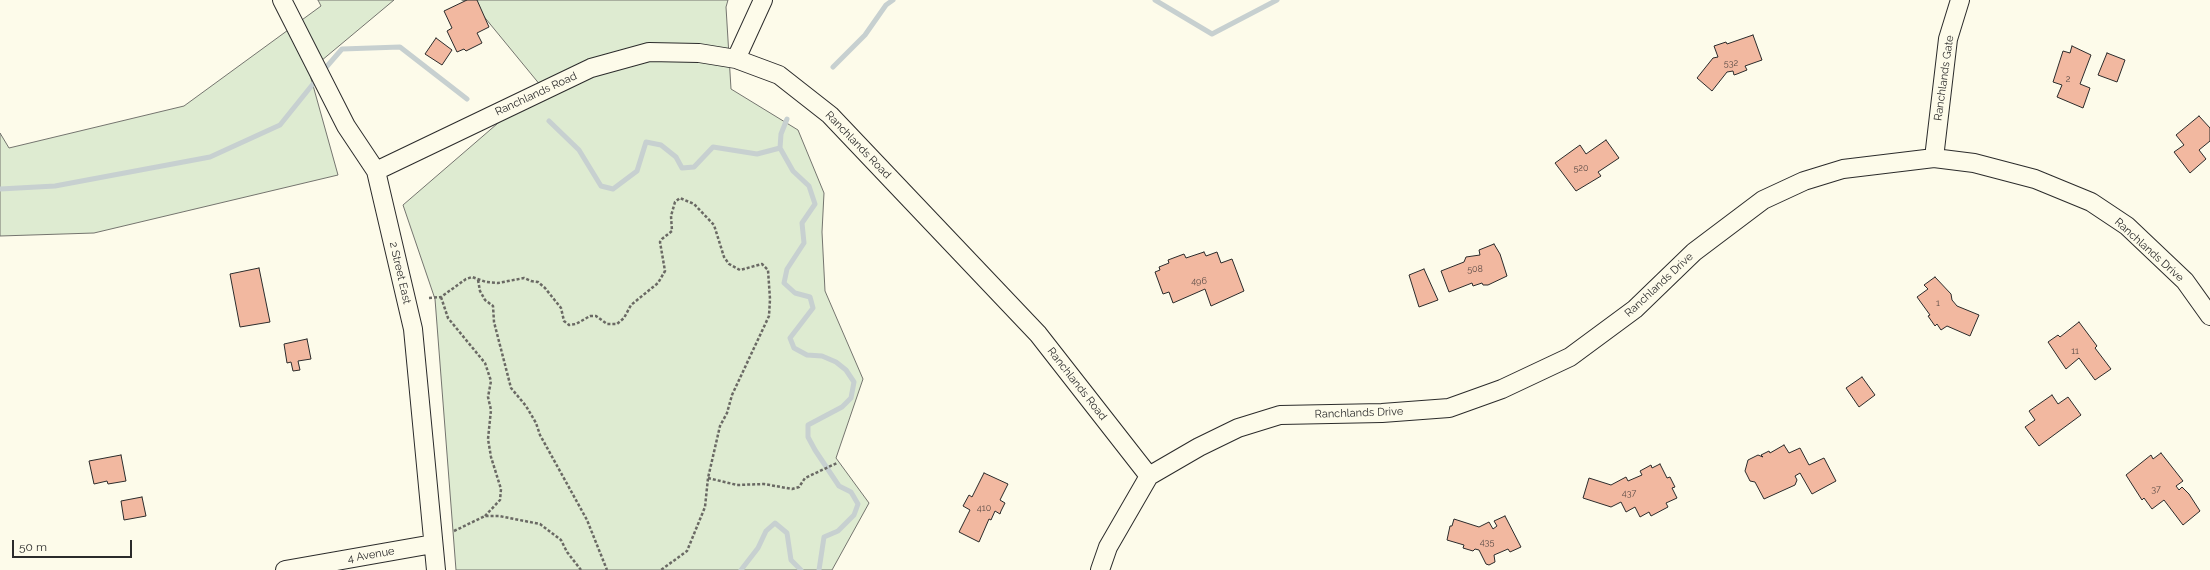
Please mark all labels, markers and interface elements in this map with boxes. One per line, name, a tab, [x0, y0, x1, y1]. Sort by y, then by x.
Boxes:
street label: Ranchlands Gate	[1931, 34, 1957, 122]
house number: 532	[1724, 58, 1738, 68]
street label: Ranchlands Road	[493, 69, 579, 119]
house number: 2	[2066, 74, 2070, 84]
street label: Ranchlands Road	[822, 109, 894, 181]
house number: 520	[1573, 163, 1589, 173]
street label: Ranchlands Drive	[2112, 215, 2186, 285]
street label: 2 Street East	[386, 241, 414, 305]
street label: Ranchlands Drive	[1622, 250, 1696, 320]
house number: 508	[1467, 264, 1483, 274]
house number: 496	[1191, 276, 1207, 286]
house number: 1	[1936, 298, 1940, 308]
street label: Ranchlands Road	[1044, 345, 1110, 423]
house number: 11	[2071, 346, 2079, 356]
street label: Ranchlands Drive	[1315, 405, 1403, 421]
house number: 37	[2151, 484, 2161, 494]
house number: 437	[1622, 488, 1636, 498]
house number: 410	[977, 503, 991, 513]
scale bar	[14, 532, 134, 558]
house number: 435	[1480, 537, 1494, 547]
text: 50 m	[19, 540, 47, 554]
street label: 4 Avenue	[347, 544, 395, 566]

